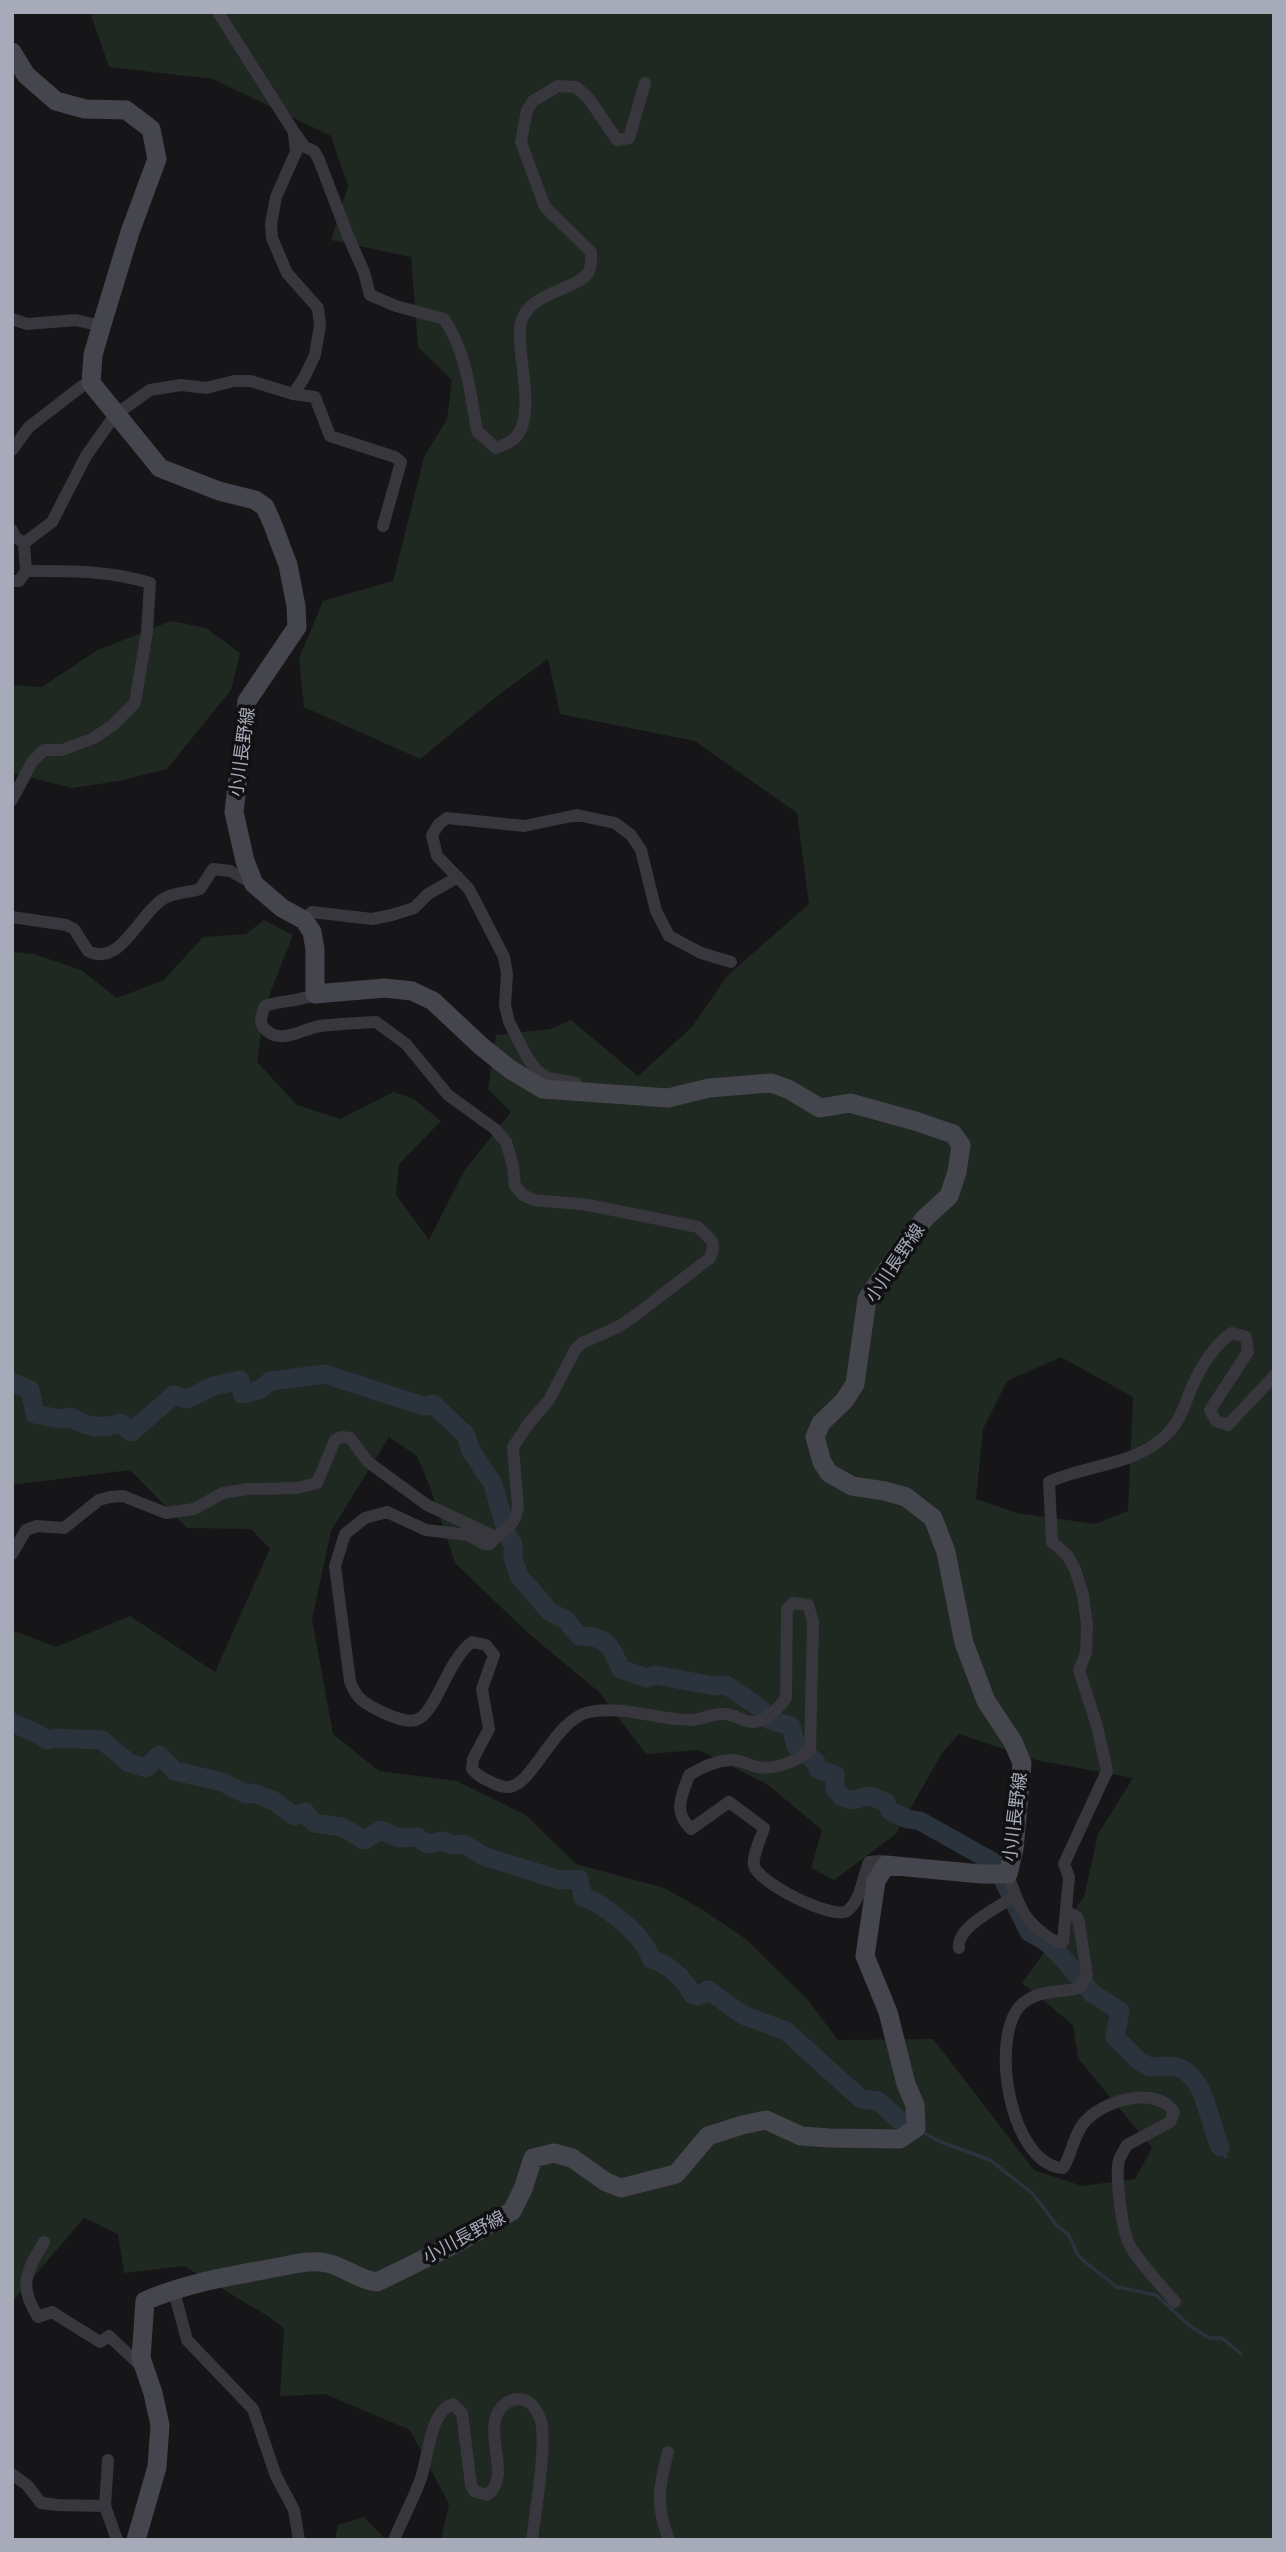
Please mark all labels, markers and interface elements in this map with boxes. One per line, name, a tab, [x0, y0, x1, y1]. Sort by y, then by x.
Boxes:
street label: 小川長野線	[224, 706, 258, 798]
street label: 小川長野線	[860, 1219, 928, 1306]
street label: 小川長野線	[998, 1771, 1030, 1863]
street label: 小川長野線	[419, 2205, 508, 2267]

